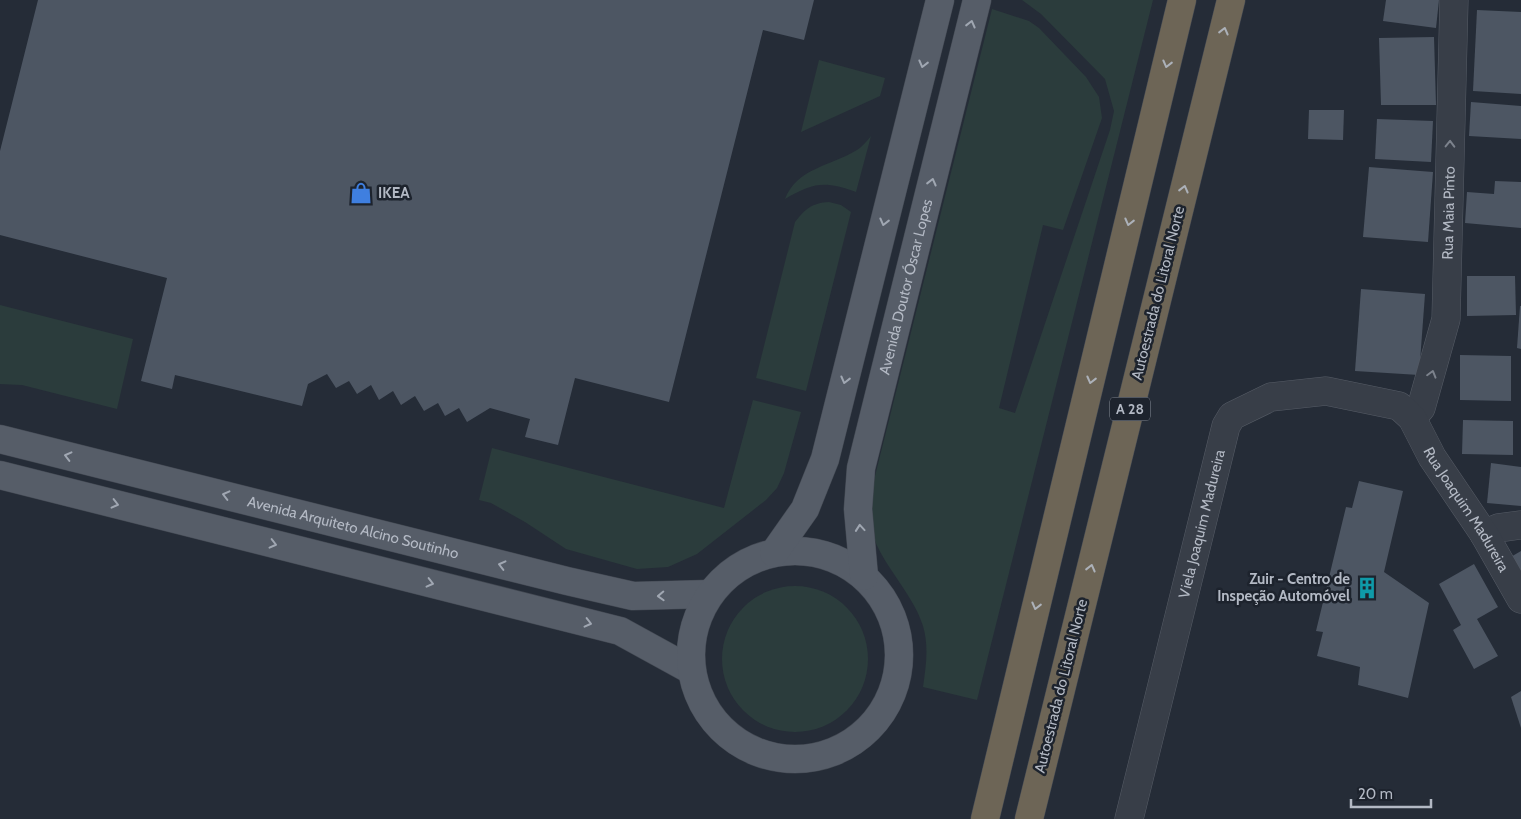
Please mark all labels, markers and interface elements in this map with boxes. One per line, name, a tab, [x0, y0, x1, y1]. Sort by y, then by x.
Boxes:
one-way arrow	[965, 19, 976, 28]
one-way arrow	[1218, 28, 1228, 36]
one-way arrow	[919, 60, 929, 68]
one-way arrow	[1162, 60, 1173, 69]
one-way arrow	[1445, 139, 1456, 147]
street label: Rua Maia Pinto	[1438, 166, 1459, 260]
one-way arrow	[926, 177, 937, 186]
shop icon: IKEA	[348, 180, 374, 206]
place label: IKEA	[378, 184, 410, 202]
one-way arrow	[1178, 185, 1189, 194]
street label: Avenida Doutor Óscar Lopes	[875, 197, 936, 376]
street label: Autoestrada do Litoral Norte	[1128, 204, 1188, 382]
one-way arrow	[879, 217, 890, 226]
one-way arrow	[1124, 218, 1135, 227]
one-way arrow	[1426, 371, 1436, 379]
one-way arrow	[840, 375, 851, 384]
one-way arrow	[1086, 376, 1097, 385]
road number: A 28	[1110, 398, 1150, 420]
street label: Rua Joaquim Madureira	[1420, 444, 1513, 576]
street label: Viela Joaquim Madureira	[1175, 447, 1229, 600]
one-way arrow	[63, 451, 72, 462]
one-way arrow	[222, 491, 230, 501]
street label: Avenida Arquiteto Alcino Soutinho	[246, 492, 461, 563]
one-way arrow	[111, 498, 120, 509]
one-way arrow	[855, 524, 866, 532]
one-way arrow	[268, 538, 277, 549]
one-way arrow	[497, 560, 506, 571]
one-way arrow	[1085, 563, 1096, 572]
place label: Zuir - Centro de Inspeção Automóvel	[1217, 570, 1350, 605]
building icon: Zuir - Centro de Inspeção Automóvel	[1354, 575, 1380, 601]
one-way arrow	[426, 577, 435, 588]
one-way arrow	[657, 590, 665, 601]
street label: Autoestrada do Litoral Norte	[1031, 597, 1091, 775]
one-way arrow	[1031, 602, 1042, 611]
one-way arrow	[584, 617, 593, 628]
scale bar	[1351, 776, 1431, 808]
text: 20 m	[1358, 785, 1393, 803]

